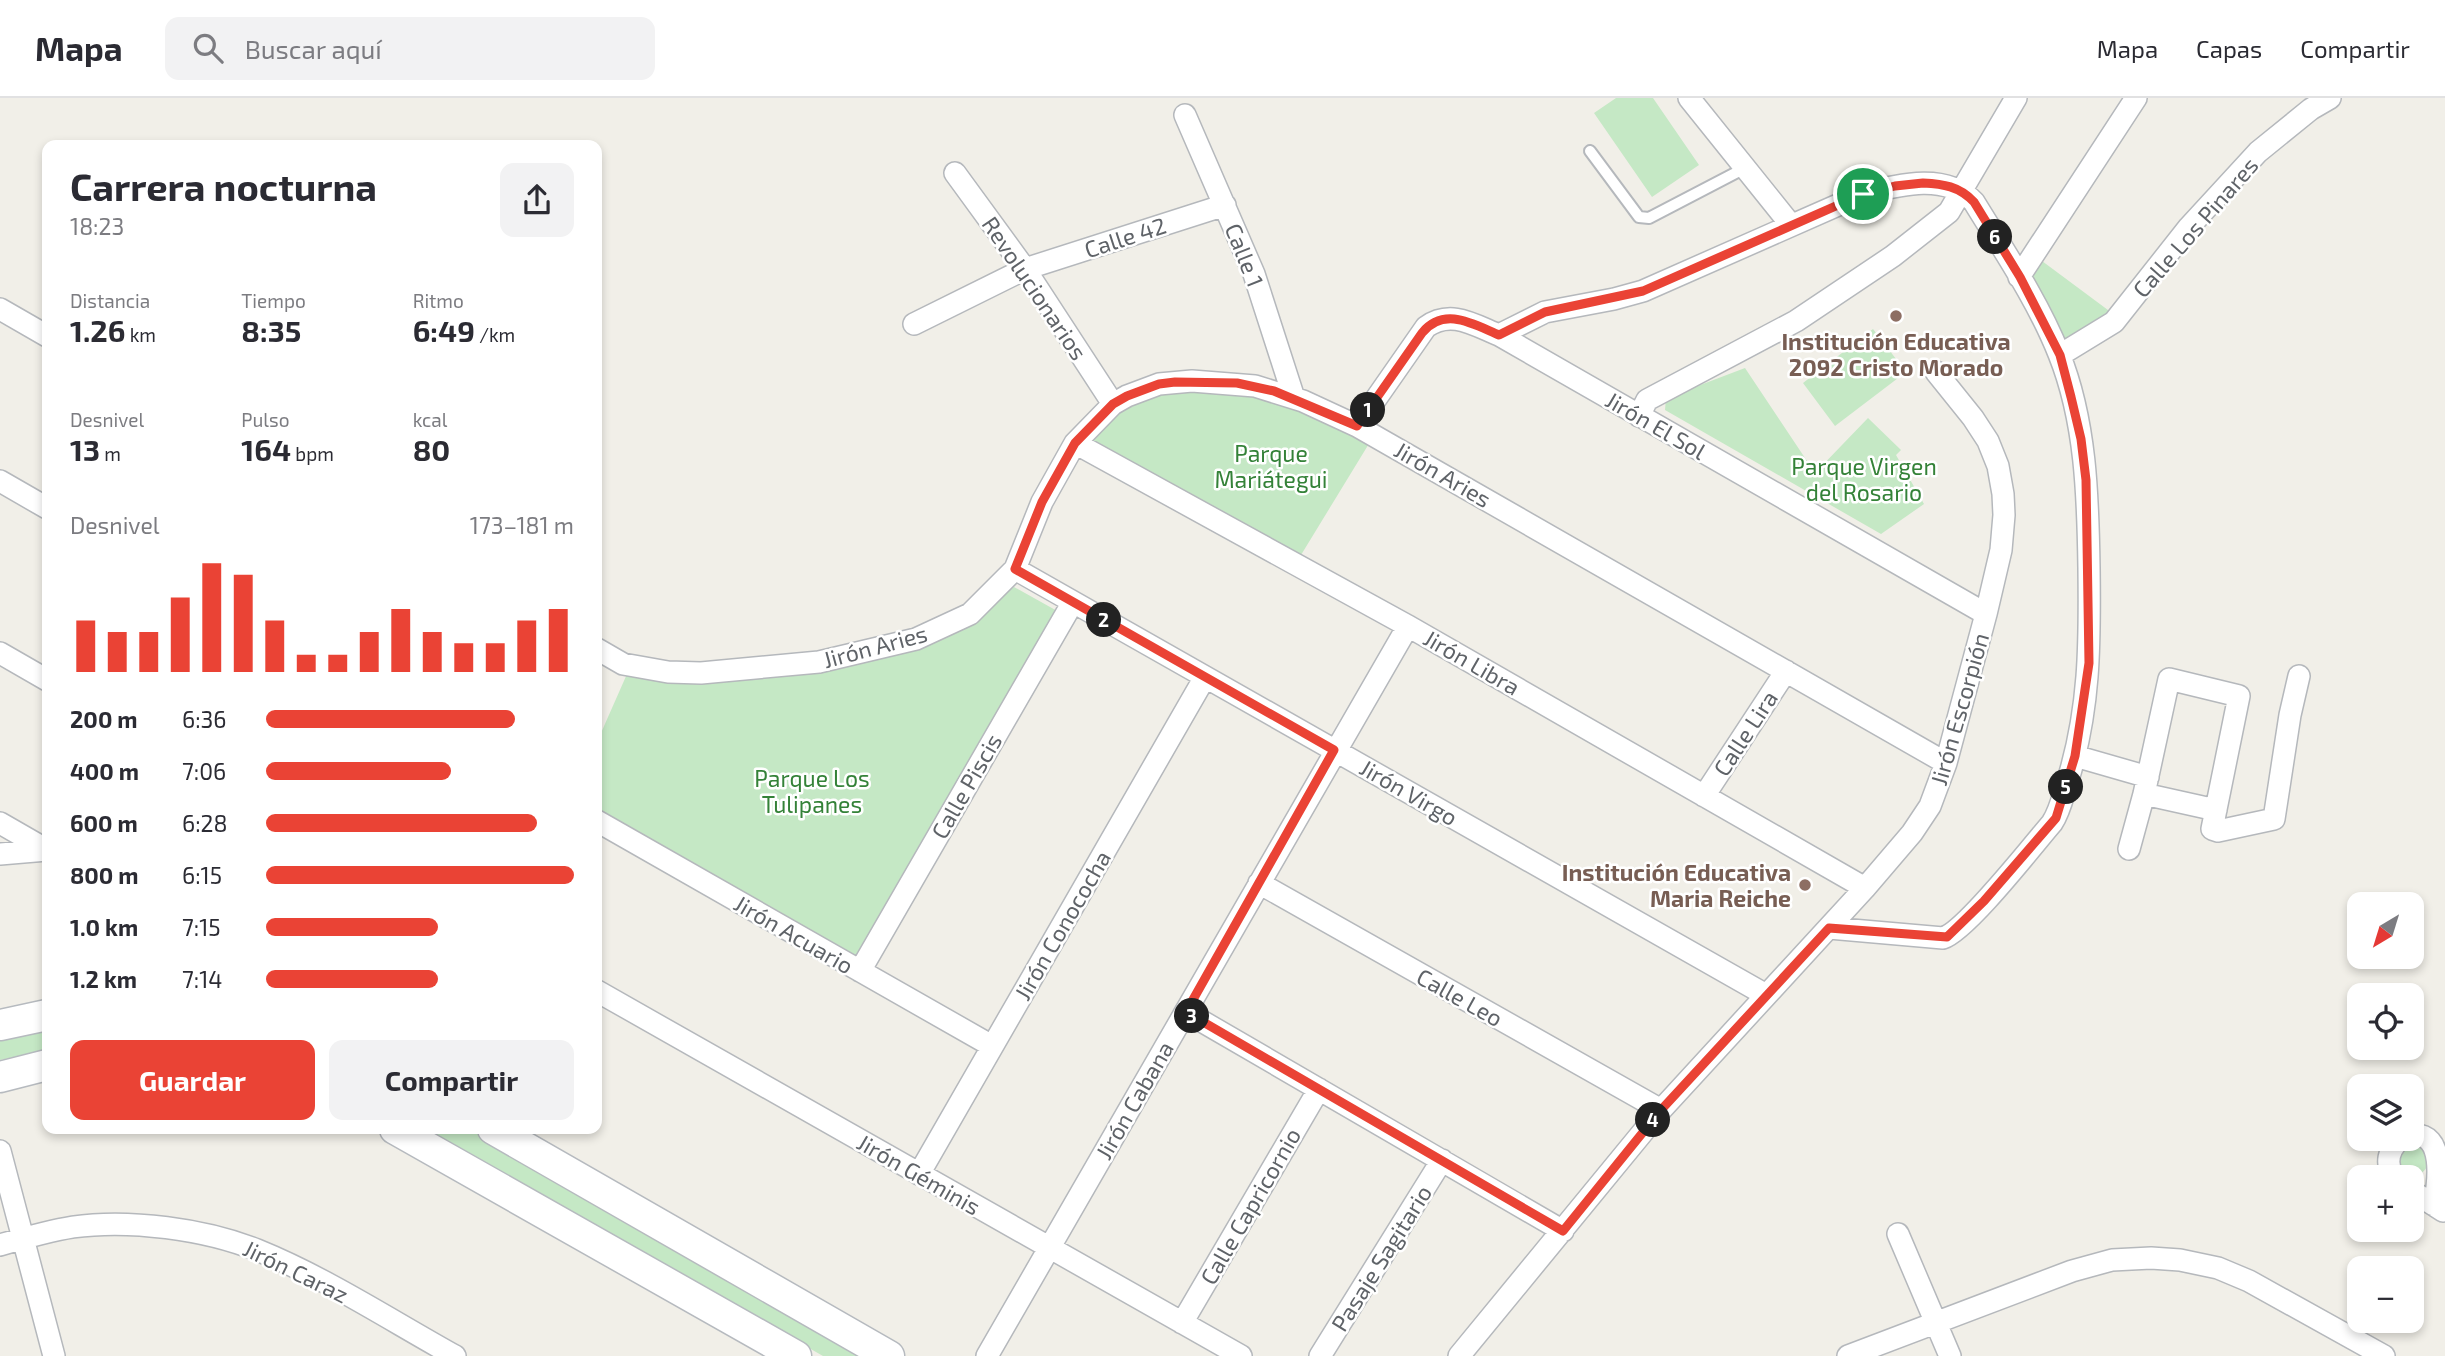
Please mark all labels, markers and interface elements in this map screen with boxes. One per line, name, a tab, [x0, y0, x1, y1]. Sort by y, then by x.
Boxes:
search box	[165, 17, 655, 80]
text: Mapa	[35, 28, 123, 68]
icon: search	[189, 29, 227, 67]
text: Buscar aquí	[245, 33, 382, 64]
text: Mapa	[2097, 34, 2158, 63]
text: Capas	[2196, 34, 2262, 63]
text: Compartir	[2300, 34, 2410, 63]
street label: Calle Los Pinares	[2126, 151, 2264, 303]
text: Carrera nocturna	[70, 163, 377, 209]
button: share	[500, 163, 574, 237]
pin	[1833, 164, 1893, 224]
icon: arrive	[1844, 175, 1882, 213]
street label: Revolucionarios	[977, 211, 1093, 365]
street label: Calle 42	[1081, 211, 1169, 263]
text: 18:23	[70, 212, 124, 240]
street label: Calle 1	[1220, 219, 1270, 291]
pin: 6	[1978, 220, 2012, 254]
text: 6	[1989, 225, 2000, 248]
text: Distancia	[70, 289, 150, 312]
text: Tiempo	[241, 289, 306, 312]
text: Ritmo	[413, 289, 464, 312]
marker: Institución Educativa 2092 Cristo Morado	[1888, 308, 1904, 324]
text: 1.26	[70, 312, 125, 348]
text: 8:35	[241, 312, 301, 348]
text: 6:49	[413, 312, 475, 348]
text: km	[125, 323, 156, 346]
text: /km	[475, 323, 515, 346]
place label: Institución Educativa 2092 Cristo Morado	[1781, 327, 2011, 381]
street label: Jirón El Sol	[1601, 385, 1711, 465]
pin: 1	[1350, 392, 1386, 428]
text: 1	[1363, 398, 1372, 421]
text: Desnivel	[70, 408, 144, 431]
text: Pulso	[241, 408, 289, 431]
text: kcal	[413, 408, 447, 431]
text: 13	[70, 431, 100, 467]
text: 164	[241, 431, 291, 467]
text: 80	[413, 431, 450, 467]
street label: Jirón Aries	[1390, 435, 1496, 513]
park label: Parque Mariátegui	[1214, 439, 1328, 493]
text: m	[100, 442, 121, 465]
text: bpm	[291, 442, 334, 465]
park label: Parque Virgen del Rosario	[1791, 452, 1937, 506]
text: Desnivel	[70, 511, 160, 539]
text: 173–181 m	[470, 511, 574, 539]
pin: 2	[1086, 602, 1122, 638]
text: 2	[1098, 608, 1109, 631]
street label: Jirón Aries	[820, 619, 930, 673]
street label: Jirón Libra	[1419, 623, 1525, 701]
street label: Jirón Escorpión	[1924, 629, 1994, 789]
street label: Calle Lira	[1707, 685, 1783, 781]
text: 200 m	[70, 705, 138, 733]
text: 6:36	[182, 705, 227, 733]
street label: Calle Piscis	[925, 729, 1007, 843]
street label: Jirón Virgo	[1355, 753, 1463, 831]
text: 400 m	[70, 757, 139, 785]
text: 7:06	[182, 757, 226, 785]
park label: Parque Los Tulipanes	[754, 764, 870, 818]
pin: 5	[2048, 770, 2084, 804]
text: 5	[2060, 775, 2071, 798]
text: 600 m	[70, 809, 138, 837]
text: 6:28	[182, 809, 227, 837]
street label: Jirón Conococha	[1008, 845, 1116, 1005]
place label: Institución Educativa Maria Reiche	[1562, 858, 1791, 912]
text: 800 m	[70, 861, 139, 889]
text: 6:15	[182, 861, 222, 889]
marker: Institución Educativa Maria Reiche	[1797, 877, 1813, 893]
street label: Jirón Acuario	[730, 889, 858, 979]
north arrow	[2347, 892, 2424, 970]
map controls	[2347, 892, 2424, 1333]
text: 1.0 km	[70, 913, 138, 941]
text: 7:15	[182, 913, 221, 941]
street label: Calle Leo	[1412, 962, 1508, 1032]
text: 1.2 km	[70, 965, 137, 993]
text: 7:14	[182, 965, 223, 993]
button: locate	[2347, 983, 2424, 1060]
pin: 3	[1174, 998, 1210, 1034]
text: 3	[1186, 1004, 1197, 1027]
street label: Jirón Cabana	[1089, 1036, 1179, 1164]
button: Guardar	[70, 1040, 315, 1120]
button: Compartir	[329, 1040, 574, 1120]
button: layers	[2347, 1074, 2424, 1151]
pin: 4	[1636, 1102, 1670, 1138]
text: 4	[1646, 1108, 1659, 1131]
street label: Calle Capricornio	[1194, 1123, 1306, 1289]
street label: Jirón Géminis	[853, 1128, 985, 1220]
button: +	[2347, 1165, 2424, 1242]
street label: Pasaje Sagitario	[1325, 1180, 1437, 1336]
street label: Jirón Caraz	[239, 1234, 353, 1308]
button: −	[2347, 1256, 2424, 1333]

